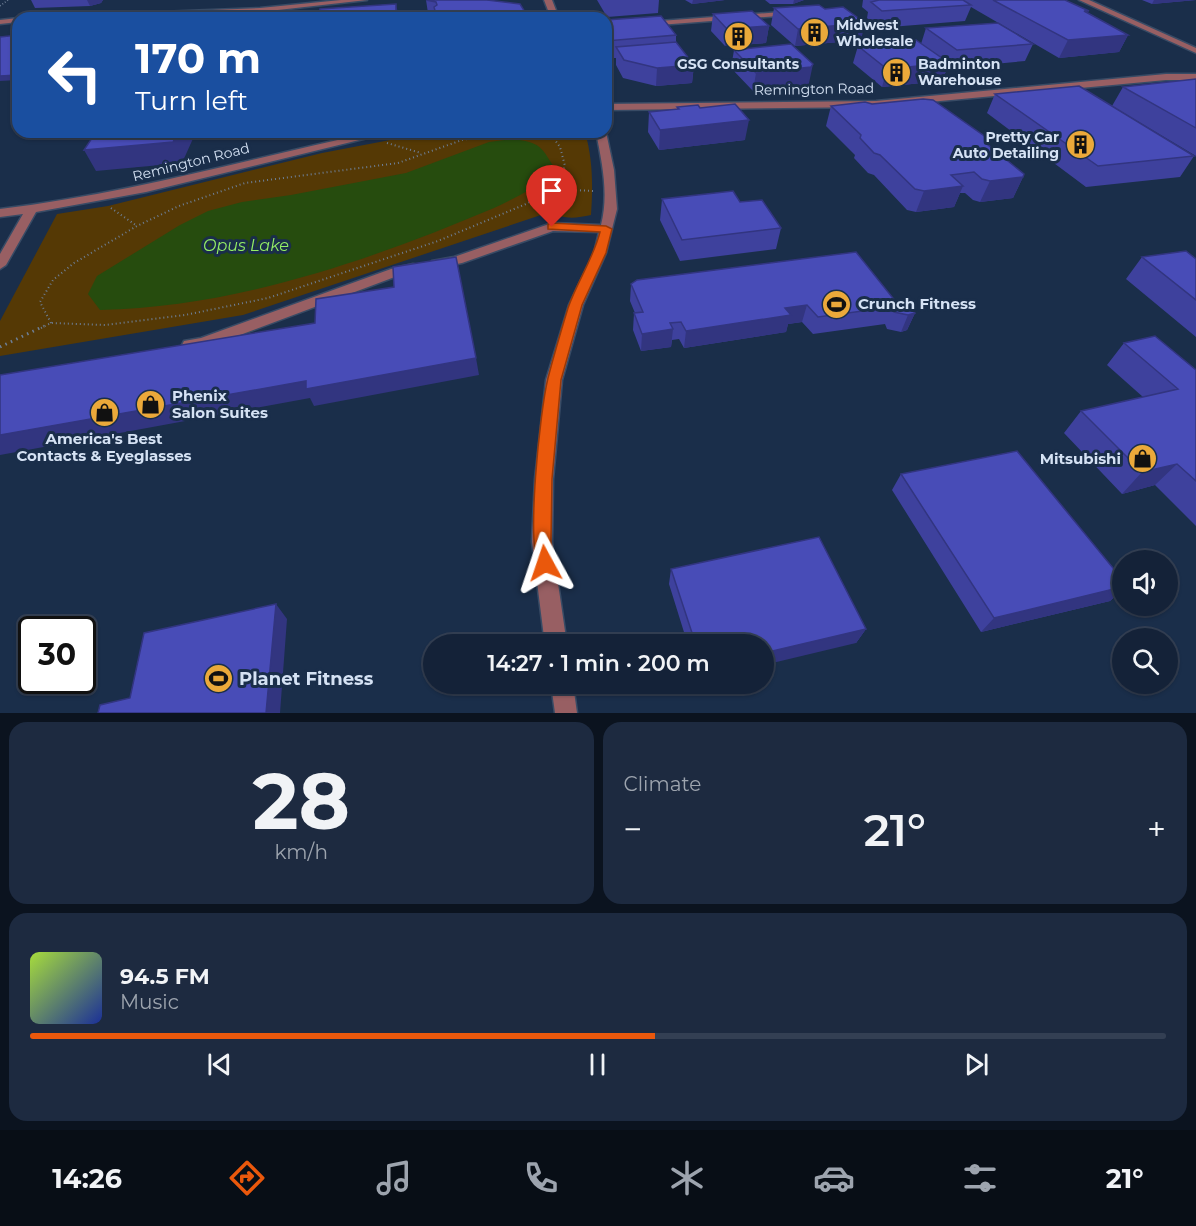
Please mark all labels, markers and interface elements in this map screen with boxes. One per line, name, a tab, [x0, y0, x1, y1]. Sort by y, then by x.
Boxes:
place label: Midwest Wholesale	[836, 16, 913, 50]
building icon: Midwest Wholesale	[799, 17, 831, 49]
building icon: GSG Consultants	[722, 21, 754, 53]
text: 170 m	[135, 32, 261, 84]
icon: left	[36, 36, 114, 114]
place label: GSG Consultants	[677, 55, 800, 73]
place label: Badminton Warehouse	[918, 55, 1002, 89]
building icon: Badminton Warehouse	[881, 56, 913, 88]
street label: Remington Road	[754, 79, 874, 99]
text: Turn left	[135, 84, 248, 117]
place label: Pretty Car Auto Detailing	[952, 128, 1059, 162]
building icon: Pretty Car Auto Detailing	[1064, 129, 1096, 161]
street label: Remington Road	[131, 139, 251, 185]
pin	[526, 165, 577, 227]
icon: arrive	[535, 174, 568, 207]
water label: Opus Lake	[203, 236, 289, 255]
sports icon: Crunch Fitness	[821, 288, 853, 320]
place label: Crunch Fitness	[858, 294, 976, 313]
place label: Phenix Salon Suites	[172, 386, 268, 422]
shop icon: Phenix Salon Suites	[135, 389, 167, 421]
shop icon: America's Best Contacts & Eyeglasses	[88, 396, 120, 428]
place label: America's Best Contacts & Eyeglasses	[16, 429, 192, 465]
shop icon: Mitsubishi	[1126, 443, 1158, 475]
place label: Mitsubishi	[1040, 449, 1121, 468]
position arrow	[513, 531, 577, 595]
map controls	[1112, 550, 1178, 694]
button: sound	[1112, 550, 1178, 616]
speed limit sign: 30	[18, 616, 96, 694]
button: search	[1112, 628, 1178, 694]
text: 14:27 · 1 min · 200 m	[487, 650, 710, 677]
sports icon: Planet Fitness	[202, 663, 234, 695]
place label: Planet Fitness	[239, 668, 374, 690]
text: 28	[252, 753, 350, 849]
text: Climate	[624, 772, 701, 796]
text: 21°	[864, 802, 926, 857]
text: −	[624, 809, 642, 849]
text: +	[1147, 809, 1166, 849]
text: km/h	[275, 840, 328, 864]
text: 94.5 FM	[120, 963, 210, 990]
text: Music	[120, 990, 179, 1014]
icon: previous	[203, 1048, 236, 1081]
icon: pause	[581, 1048, 614, 1081]
icon: next	[960, 1048, 993, 1081]
icon: directions	[226, 1157, 268, 1199]
icon: music	[373, 1157, 415, 1199]
icon: phone	[520, 1157, 562, 1199]
icon: climate	[666, 1157, 708, 1199]
icon: car	[813, 1157, 855, 1199]
icon: filters	[959, 1157, 1001, 1199]
text: 14:26	[52, 1162, 122, 1195]
text: 21°	[1106, 1162, 1144, 1195]

